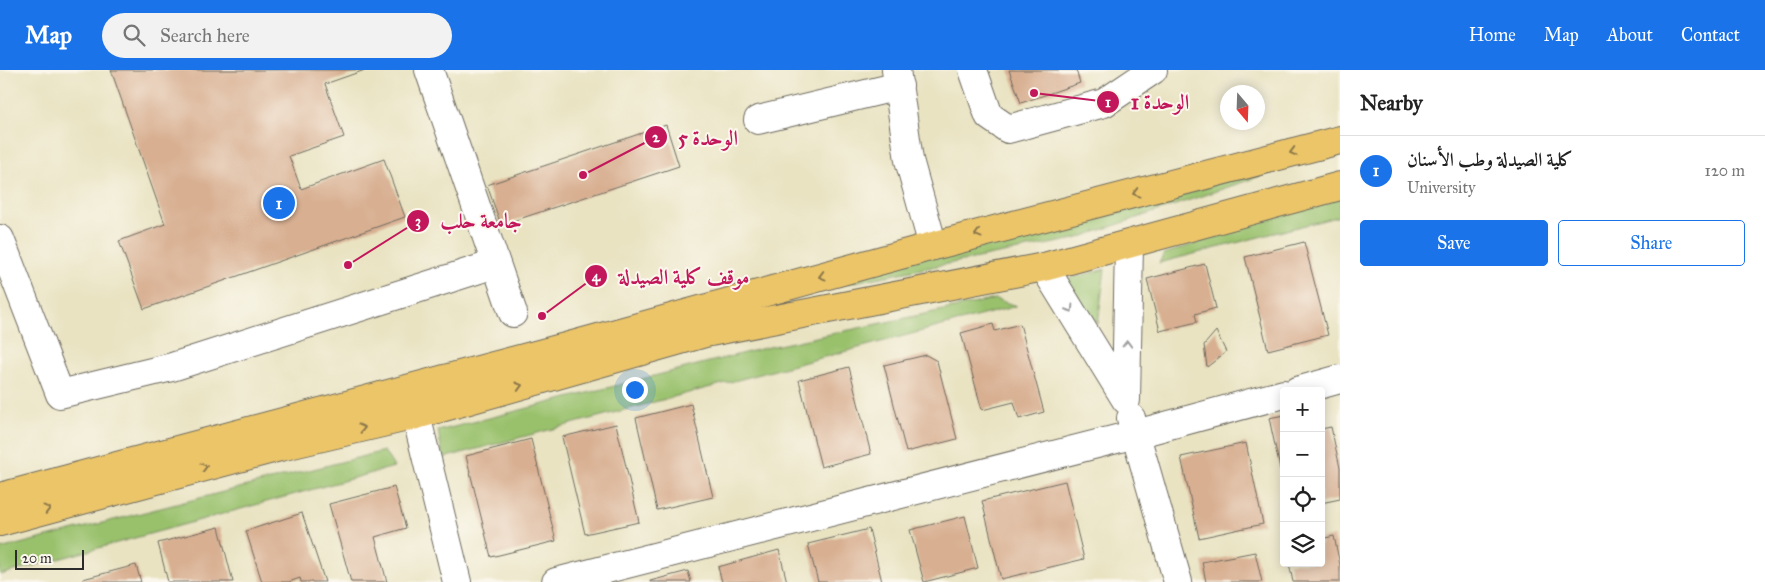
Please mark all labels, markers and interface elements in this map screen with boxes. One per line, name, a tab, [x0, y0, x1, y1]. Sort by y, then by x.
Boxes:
search box	[102, 13, 452, 58]
text: Map	[25, 20, 72, 50]
icon: search	[120, 21, 148, 49]
text: Search here	[160, 24, 250, 47]
text: Home	[1469, 24, 1516, 46]
text: Map	[1544, 24, 1579, 46]
text: About	[1607, 24, 1653, 46]
text: Contact	[1681, 24, 1740, 46]
callout: الوحدة 1	[1096, 84, 1199, 120]
north arrow	[1220, 85, 1265, 130]
text: الوحدة 1	[1131, 89, 1189, 115]
text: Nearby	[1360, 90, 1423, 116]
text: 1	[1105, 93, 1111, 111]
callout: الوحدة 5	[643, 119, 748, 155]
text: الوحدة 5	[678, 125, 738, 151]
text: 2	[652, 128, 660, 146]
one-way arrow	[1288, 146, 1297, 157]
text: كلية الصيدلة وطب الأسنان	[1407, 148, 1573, 171]
text: 1	[1373, 161, 1379, 180]
text: 120 m	[1705, 161, 1745, 180]
text: University	[1407, 178, 1476, 197]
pin: 1	[263, 184, 295, 222]
one-way arrow	[1131, 187, 1140, 198]
callout: جامعة حلب	[406, 203, 532, 239]
text: جامعة حلب	[440, 208, 522, 235]
text: 3	[415, 212, 421, 231]
button: Save	[1360, 220, 1548, 266]
button: Share	[1558, 220, 1745, 266]
one-way arrow	[974, 228, 983, 239]
callout: موقف كلية الصيدلة	[583, 258, 759, 294]
text: موقف كلية الصيدلة	[616, 264, 750, 290]
text: 4	[592, 267, 601, 286]
one-way arrow	[818, 271, 826, 281]
one-way arrow	[1064, 303, 1073, 312]
one-way arrow	[1122, 340, 1132, 348]
your location	[622, 377, 648, 403]
one-way arrow	[514, 381, 522, 391]
map controls	[1280, 387, 1325, 567]
button: +	[1280, 387, 1325, 432]
one-way arrow	[357, 423, 366, 434]
button: −	[1280, 432, 1325, 477]
one-way arrow	[200, 463, 208, 473]
button: locate	[1280, 477, 1325, 522]
one-way arrow	[43, 504, 52, 515]
button: layers	[1280, 522, 1325, 567]
scale bar	[15, 547, 84, 570]
text: 20 m	[22, 550, 52, 567]

